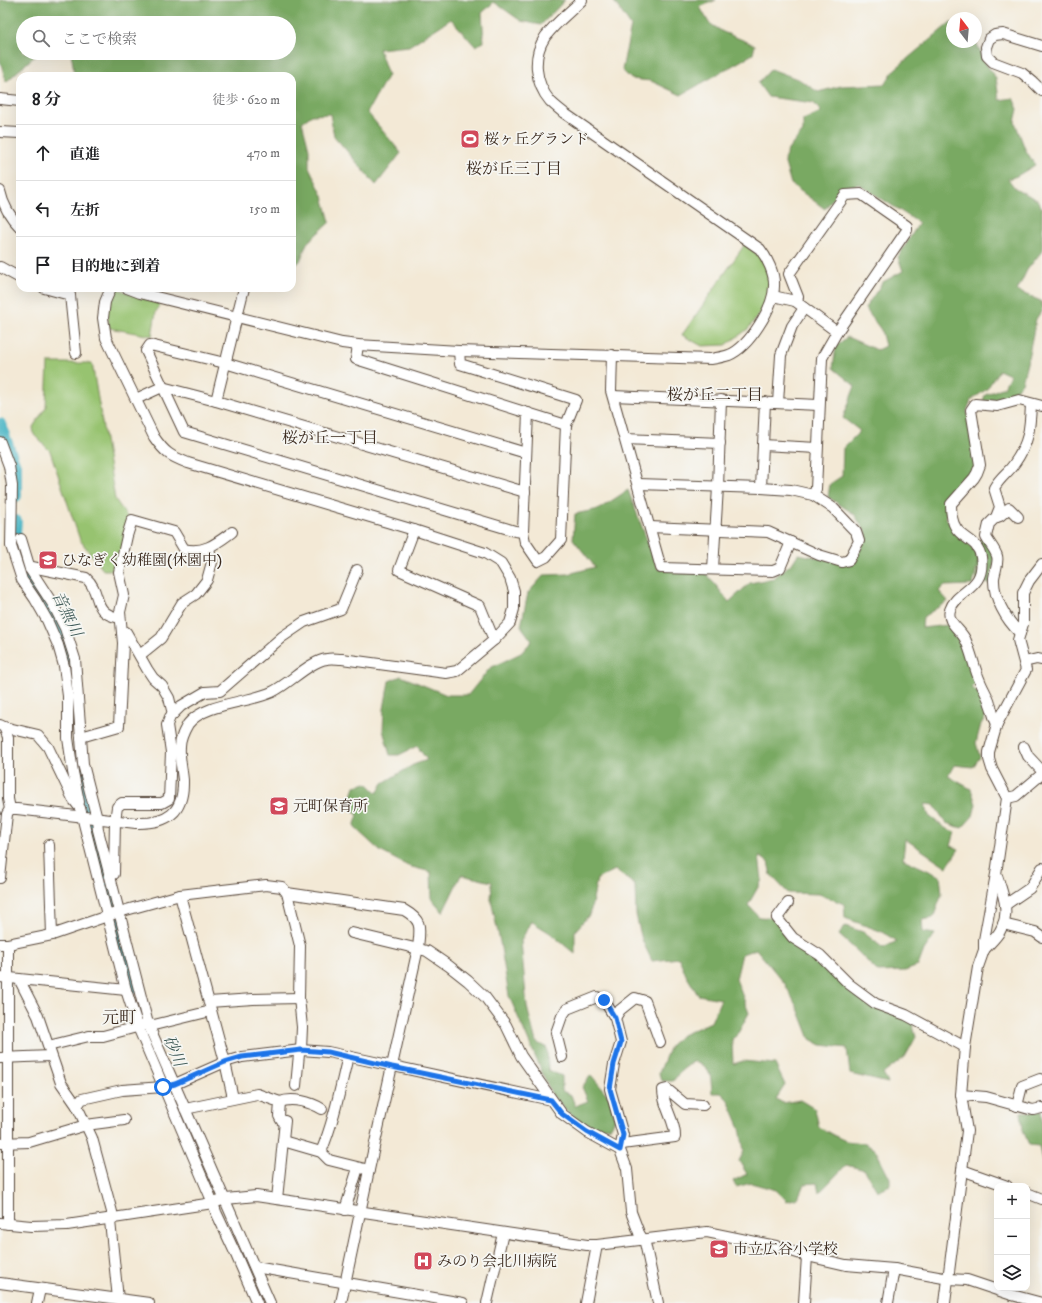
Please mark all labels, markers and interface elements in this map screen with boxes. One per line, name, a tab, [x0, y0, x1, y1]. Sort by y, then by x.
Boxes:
north arrow	[946, 12, 982, 48]
search box	[16, 16, 296, 60]
icon: search	[30, 27, 52, 49]
text: ここで検索	[62, 30, 137, 49]
text: 8 分	[32, 89, 61, 111]
text: 徒歩 · 620 m	[213, 92, 280, 108]
sports icon: 桜ヶ丘グランド	[459, 128, 481, 150]
place label: 桜ヶ丘グランド	[484, 130, 589, 149]
icon: ahead	[32, 142, 54, 164]
text: 直進	[70, 145, 100, 164]
text: 470 m	[247, 145, 280, 161]
district label: 桜が丘三丁目	[466, 159, 562, 179]
icon: left	[32, 198, 54, 220]
text: 左折	[70, 201, 100, 220]
text: 150 m	[249, 201, 280, 217]
icon: arrive	[32, 254, 54, 276]
text: 目的地に到着	[70, 257, 160, 276]
district label: 桜が丘二丁目	[667, 385, 763, 405]
district label: 桜が丘一丁目	[282, 428, 378, 448]
school or university icon: ひなぎく幼稚園(休園中)	[37, 549, 59, 571]
place label: ひなぎく幼稚園(休園中)	[62, 551, 222, 570]
water label: 音無川	[47, 588, 87, 642]
school or university icon: 元町保育所	[268, 795, 290, 817]
place label: 元町保育所	[293, 797, 368, 816]
route end	[595, 991, 613, 1009]
district label: 元町	[102, 1007, 136, 1029]
water label: 砂川	[159, 1032, 190, 1071]
route start	[154, 1078, 172, 1096]
map controls	[994, 1183, 1030, 1291]
button: +	[994, 1183, 1030, 1219]
button: −	[994, 1219, 1030, 1255]
school or university icon: 市立広谷小学校	[708, 1238, 730, 1260]
place label: 市立広谷小学校	[733, 1240, 838, 1259]
hospital icon: みのり会北川病院	[412, 1250, 434, 1272]
place label: みのり会北川病院	[437, 1252, 557, 1271]
button: layers	[994, 1255, 1030, 1291]

